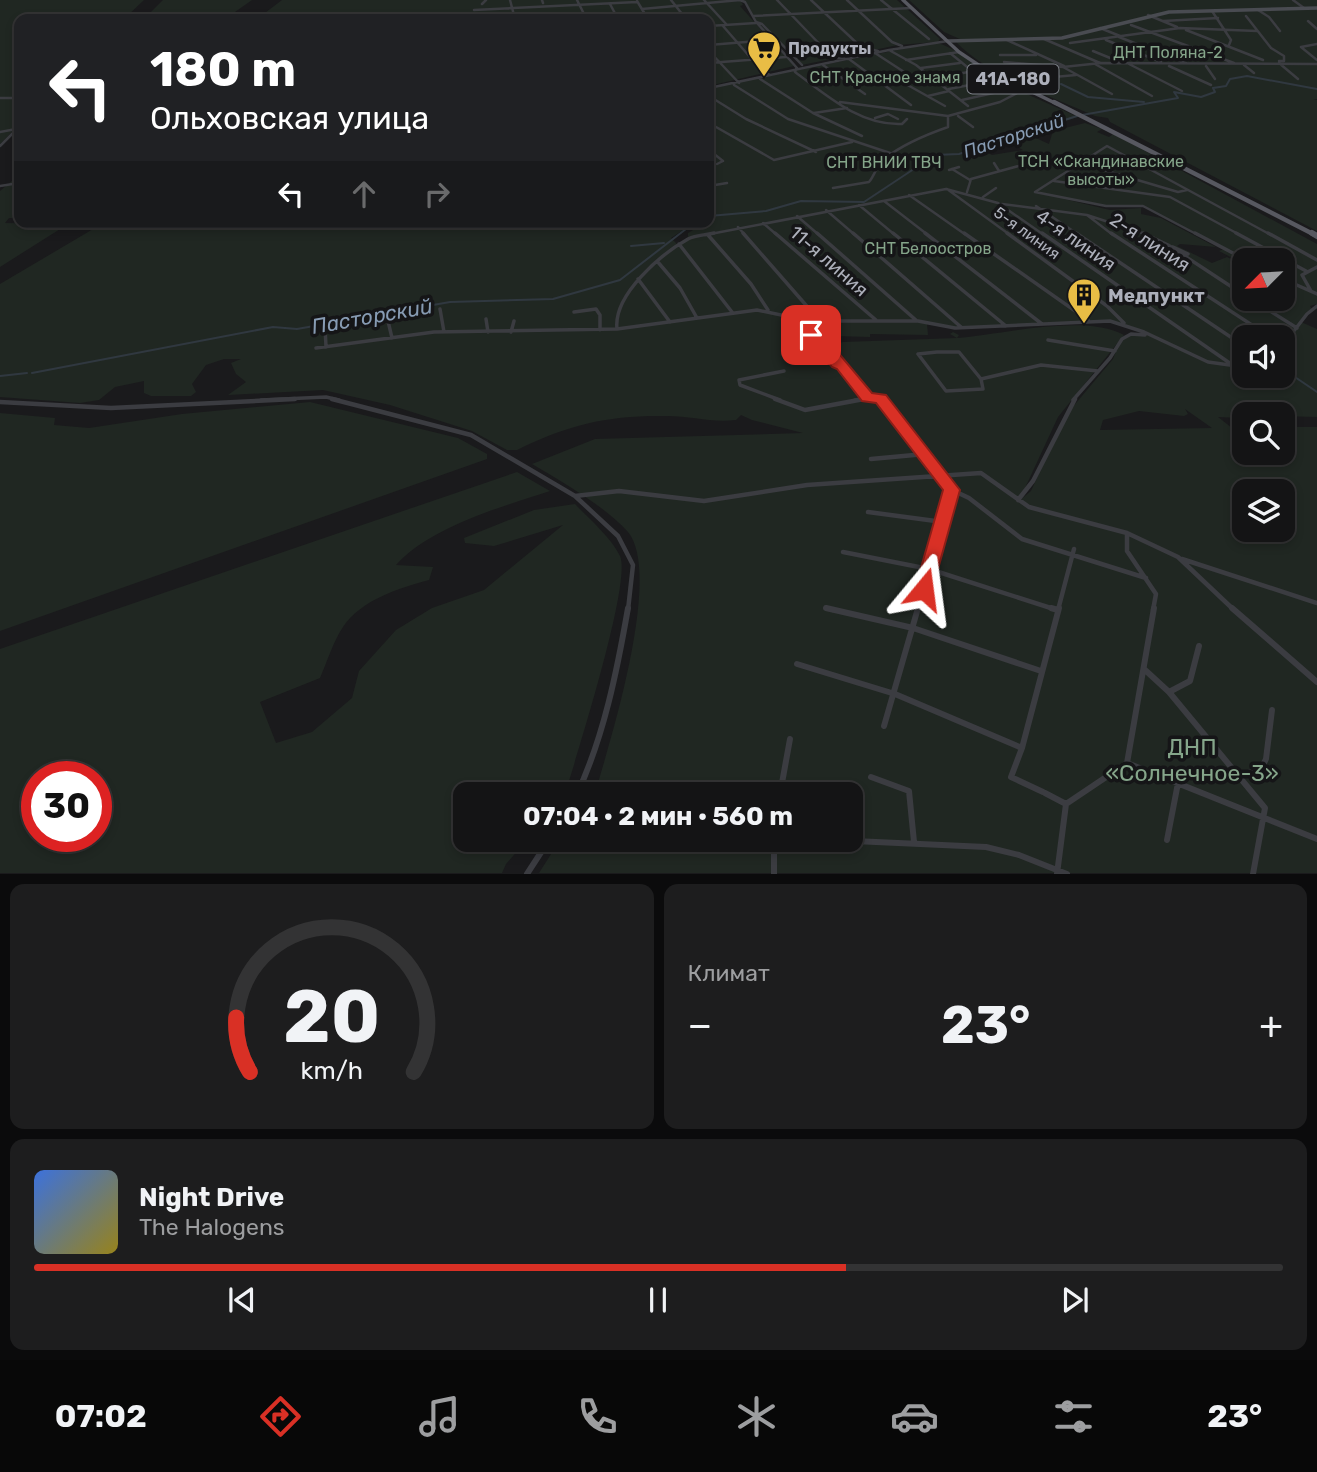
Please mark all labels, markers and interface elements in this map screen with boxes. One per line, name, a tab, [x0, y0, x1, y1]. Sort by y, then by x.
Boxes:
supermarket icon: Продукты	[745, 29, 783, 78]
place label: Продукты	[788, 39, 871, 58]
text: 180 m	[150, 40, 296, 98]
icon: left	[35, 42, 126, 133]
park label: ДНТ Поляна-2	[1113, 43, 1223, 62]
road number: 41А-180	[968, 64, 1058, 94]
park label: СНТ Красное знамя	[810, 68, 960, 87]
text: Ольховская улица	[150, 99, 429, 137]
water label: Пасторский	[961, 109, 1067, 163]
park label: ТСН «Скандинавские высоты»	[1018, 152, 1184, 189]
park label: СНТ ВНИИ ТВЧ	[826, 153, 942, 172]
icon: left	[272, 175, 310, 213]
icon: ahead	[345, 175, 383, 213]
icon: right	[418, 175, 456, 213]
street label: 5-я линия	[990, 203, 1064, 263]
street label: 4-я линия	[1032, 204, 1120, 276]
street label: 2-я линия	[1106, 208, 1194, 276]
street label: 11-я линия	[785, 221, 873, 301]
park label: СНТ Белоостров	[865, 239, 991, 258]
north arrow	[1232, 248, 1295, 312]
map controls	[1232, 248, 1295, 542]
building icon: Медпункт	[1065, 276, 1103, 325]
place label: Медпункт	[1108, 284, 1205, 307]
water label: Пасторский	[310, 293, 435, 339]
pin	[781, 305, 841, 365]
icon: arrive	[792, 316, 830, 354]
button: sound	[1232, 325, 1295, 388]
button: search	[1232, 402, 1295, 465]
button: layers	[1232, 479, 1295, 542]
position arrow	[887, 552, 961, 626]
park label: ДНП «Солнечное-3»	[1105, 733, 1279, 787]
speed limit sign: 30	[21, 761, 112, 852]
text: 07:04 · 2 мин · 560 m	[523, 801, 793, 832]
text: Климат	[688, 959, 770, 987]
text: 20	[283, 975, 380, 1061]
text: 23°	[941, 994, 1030, 1056]
text: −	[688, 1002, 712, 1048]
text: +	[1259, 1002, 1283, 1048]
text: km/h	[301, 1056, 363, 1085]
text: Night Drive	[139, 1182, 284, 1213]
text: The Halogens	[139, 1213, 285, 1241]
icon: previous	[223, 1281, 261, 1319]
icon: pause	[639, 1281, 677, 1319]
icon: next	[1056, 1281, 1094, 1319]
icon: directions	[256, 1392, 305, 1441]
icon: music	[415, 1392, 464, 1441]
icon: phone	[573, 1392, 622, 1441]
icon: climate	[732, 1392, 781, 1441]
icon: car	[890, 1392, 939, 1441]
icon: filters	[1049, 1392, 1098, 1441]
text: 07:02	[55, 1397, 147, 1435]
text: 23°	[1207, 1397, 1262, 1435]

